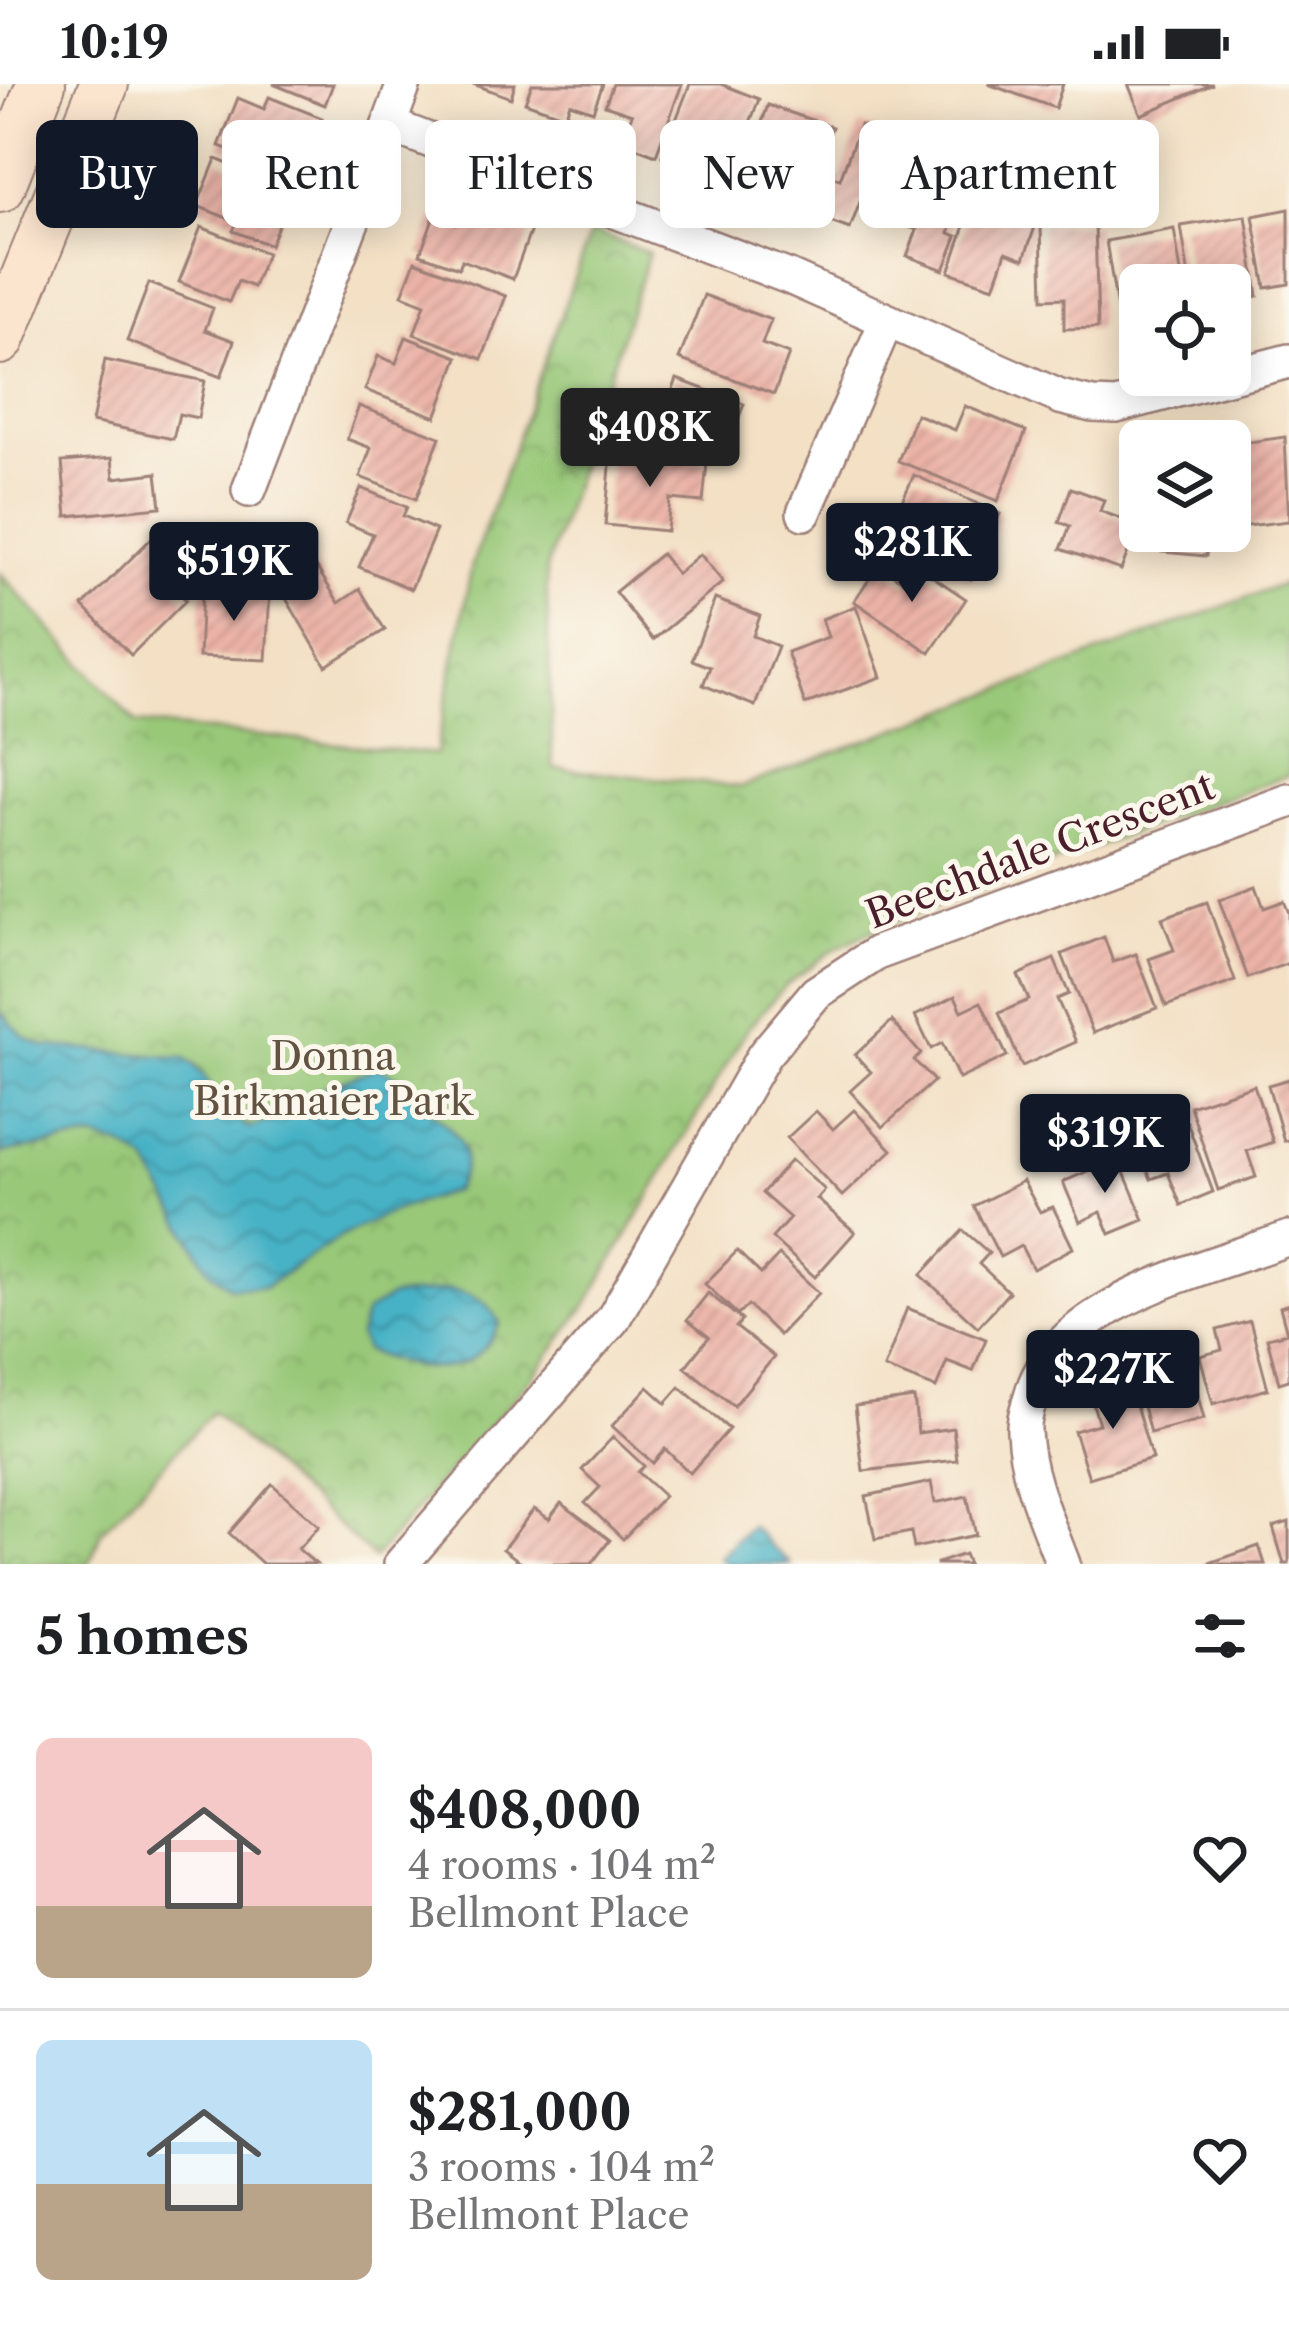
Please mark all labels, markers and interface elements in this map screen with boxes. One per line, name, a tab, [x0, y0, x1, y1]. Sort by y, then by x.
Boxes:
text: 10:19	[60, 14, 169, 70]
chip: Buy	[36, 120, 198, 228]
chip: Rent	[222, 120, 401, 228]
chip: Filters	[425, 120, 636, 228]
chip: New	[660, 120, 835, 228]
chip: Apartment	[859, 120, 1159, 228]
map controls	[1119, 264, 1251, 552]
button: locate	[1119, 264, 1251, 396]
pin: $408K	[566, 388, 734, 490]
text: $408K	[588, 403, 712, 451]
button: layers	[1119, 420, 1251, 552]
pin: $281K	[828, 503, 996, 605]
text: $281K	[853, 518, 971, 566]
pin: $519K	[150, 522, 318, 624]
text: $519K	[176, 537, 292, 585]
street label: Beechdale Crescent	[859, 761, 1221, 939]
park label: Donna Birkmaier Park	[193, 1032, 474, 1125]
pin: $319K	[1021, 1094, 1189, 1196]
text: $319K	[1047, 1109, 1163, 1157]
pin: $227K	[1029, 1330, 1197, 1432]
text: $227K	[1053, 1345, 1173, 1393]
icon: filters	[1187, 1603, 1253, 1669]
text: 5 homes	[36, 1605, 249, 1667]
text: $408,000	[408, 1779, 641, 1841]
icon: home	[132, 1786, 276, 1930]
icon: heart	[1187, 1825, 1253, 1891]
text: 4 rooms · 104 m²	[408, 1841, 716, 1889]
text: Bellmont Place	[408, 1889, 689, 1937]
text: $281,000	[408, 2081, 632, 2143]
icon: home	[132, 2088, 276, 2232]
icon: heart	[1187, 2127, 1253, 2193]
text: 3 rooms · 104 m²	[408, 2143, 715, 2191]
text: Bellmont Place	[408, 2191, 689, 2239]

